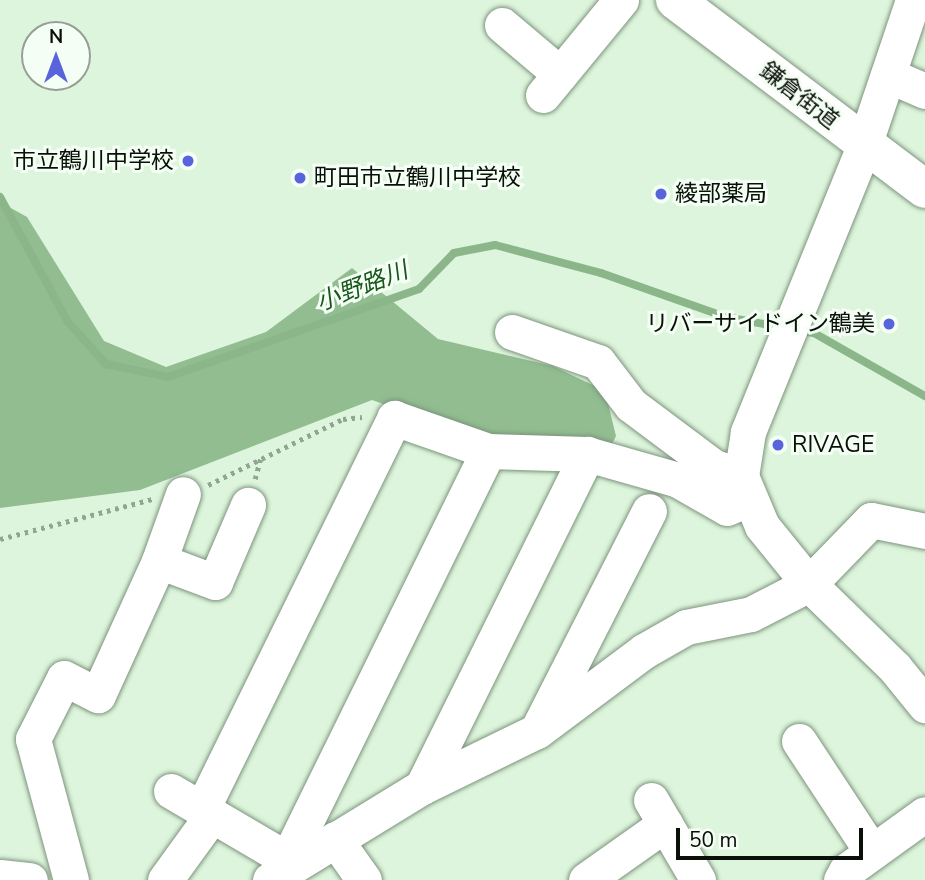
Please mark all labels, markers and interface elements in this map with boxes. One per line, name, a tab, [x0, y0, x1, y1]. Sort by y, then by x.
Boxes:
north arrow	[21, 21, 91, 91]
text: N	[49, 24, 63, 50]
street label: 鎌倉街道	[754, 57, 844, 135]
place label: 市立鶴川中学校	[13, 147, 174, 175]
marker: 市立鶴川中学校	[180, 153, 196, 169]
place label: 町田市立鶴川中学校	[314, 164, 521, 192]
marker: 町田市立鶴川中学校	[292, 170, 308, 186]
place label: 綾部薬局	[675, 180, 767, 208]
marker: 綾部薬局	[653, 186, 669, 202]
water label: 小野路川	[312, 256, 412, 318]
place label: リバーサイドイン鶴美	[645, 310, 875, 338]
marker: リバーサイドイン鶴美	[881, 316, 897, 332]
place label: RIVAGE	[792, 431, 874, 459]
marker: RIVAGE	[770, 437, 786, 453]
scale bar	[680, 814, 867, 858]
text: 50 m	[689, 826, 738, 854]

